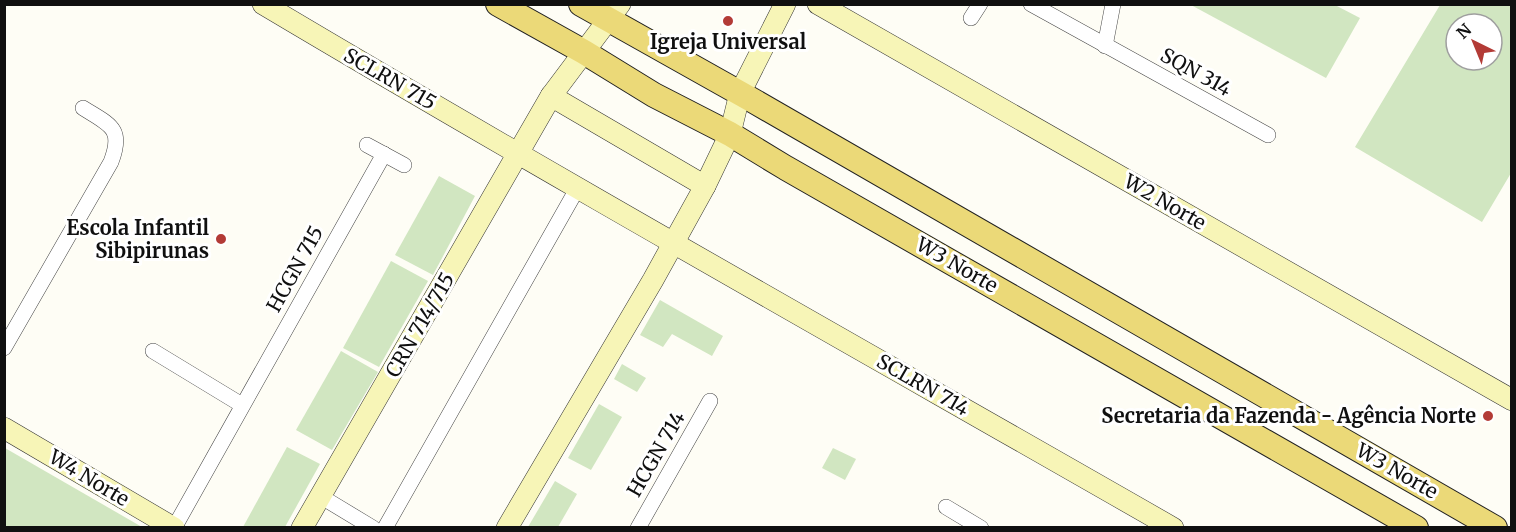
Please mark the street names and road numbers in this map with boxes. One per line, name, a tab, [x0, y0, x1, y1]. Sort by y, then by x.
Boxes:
street label: SCLRN 715	[340, 42, 441, 115]
street label: SQN 314	[1156, 42, 1236, 101]
street label: W2 Norte	[1119, 168, 1211, 235]
street label: HCGN 715	[261, 221, 328, 316]
street label: W3 Norte	[911, 231, 1002, 298]
street label: CRN 714/715	[380, 268, 460, 382]
street label: SCLRN 714	[873, 348, 974, 421]
street label: HCGN 714	[621, 407, 690, 501]
street label: W3 Norte	[1351, 437, 1442, 504]
street label: W4 Norte	[44, 443, 134, 511]

